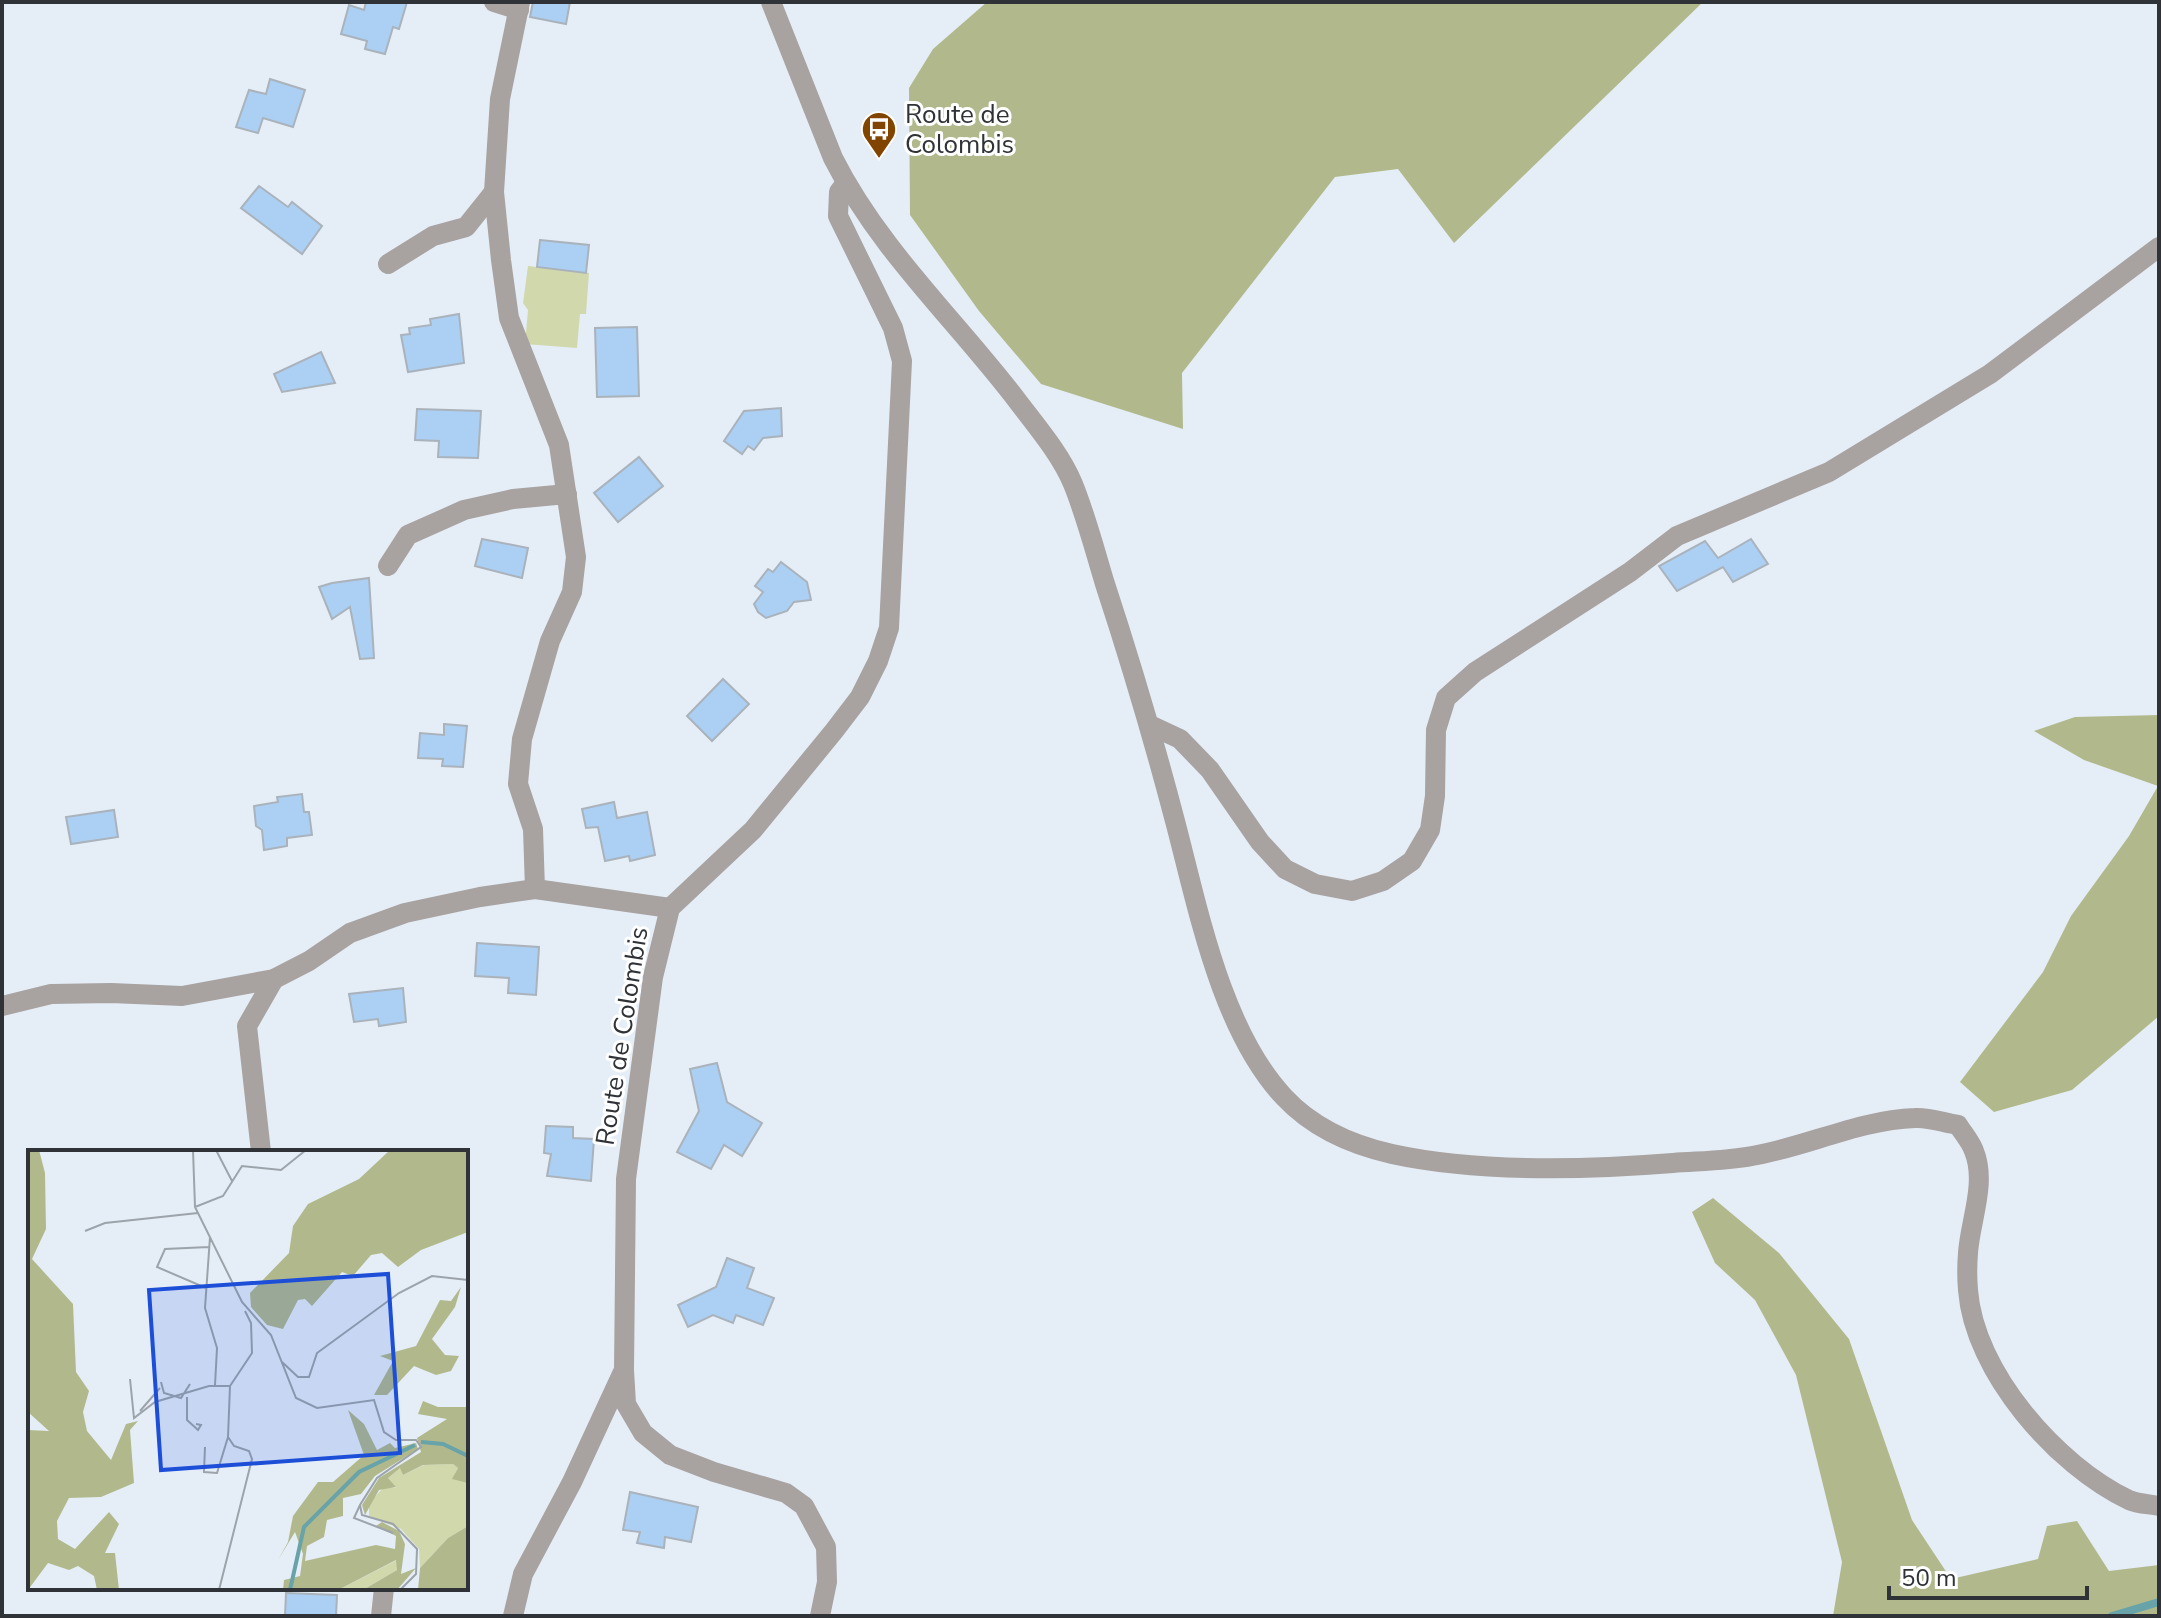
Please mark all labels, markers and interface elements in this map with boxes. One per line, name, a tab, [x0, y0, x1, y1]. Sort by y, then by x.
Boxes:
place label: Route de Colombis	[905, 97, 1014, 162]
bus stop icon: Route de Colombis	[860, 110, 898, 160]
street label: Route de Colombis	[587, 924, 657, 1148]
inset map	[28, 1150, 468, 1590]
scale bar	[1889, 1550, 2087, 1600]
text: 50 m	[1901, 1562, 1957, 1594]

